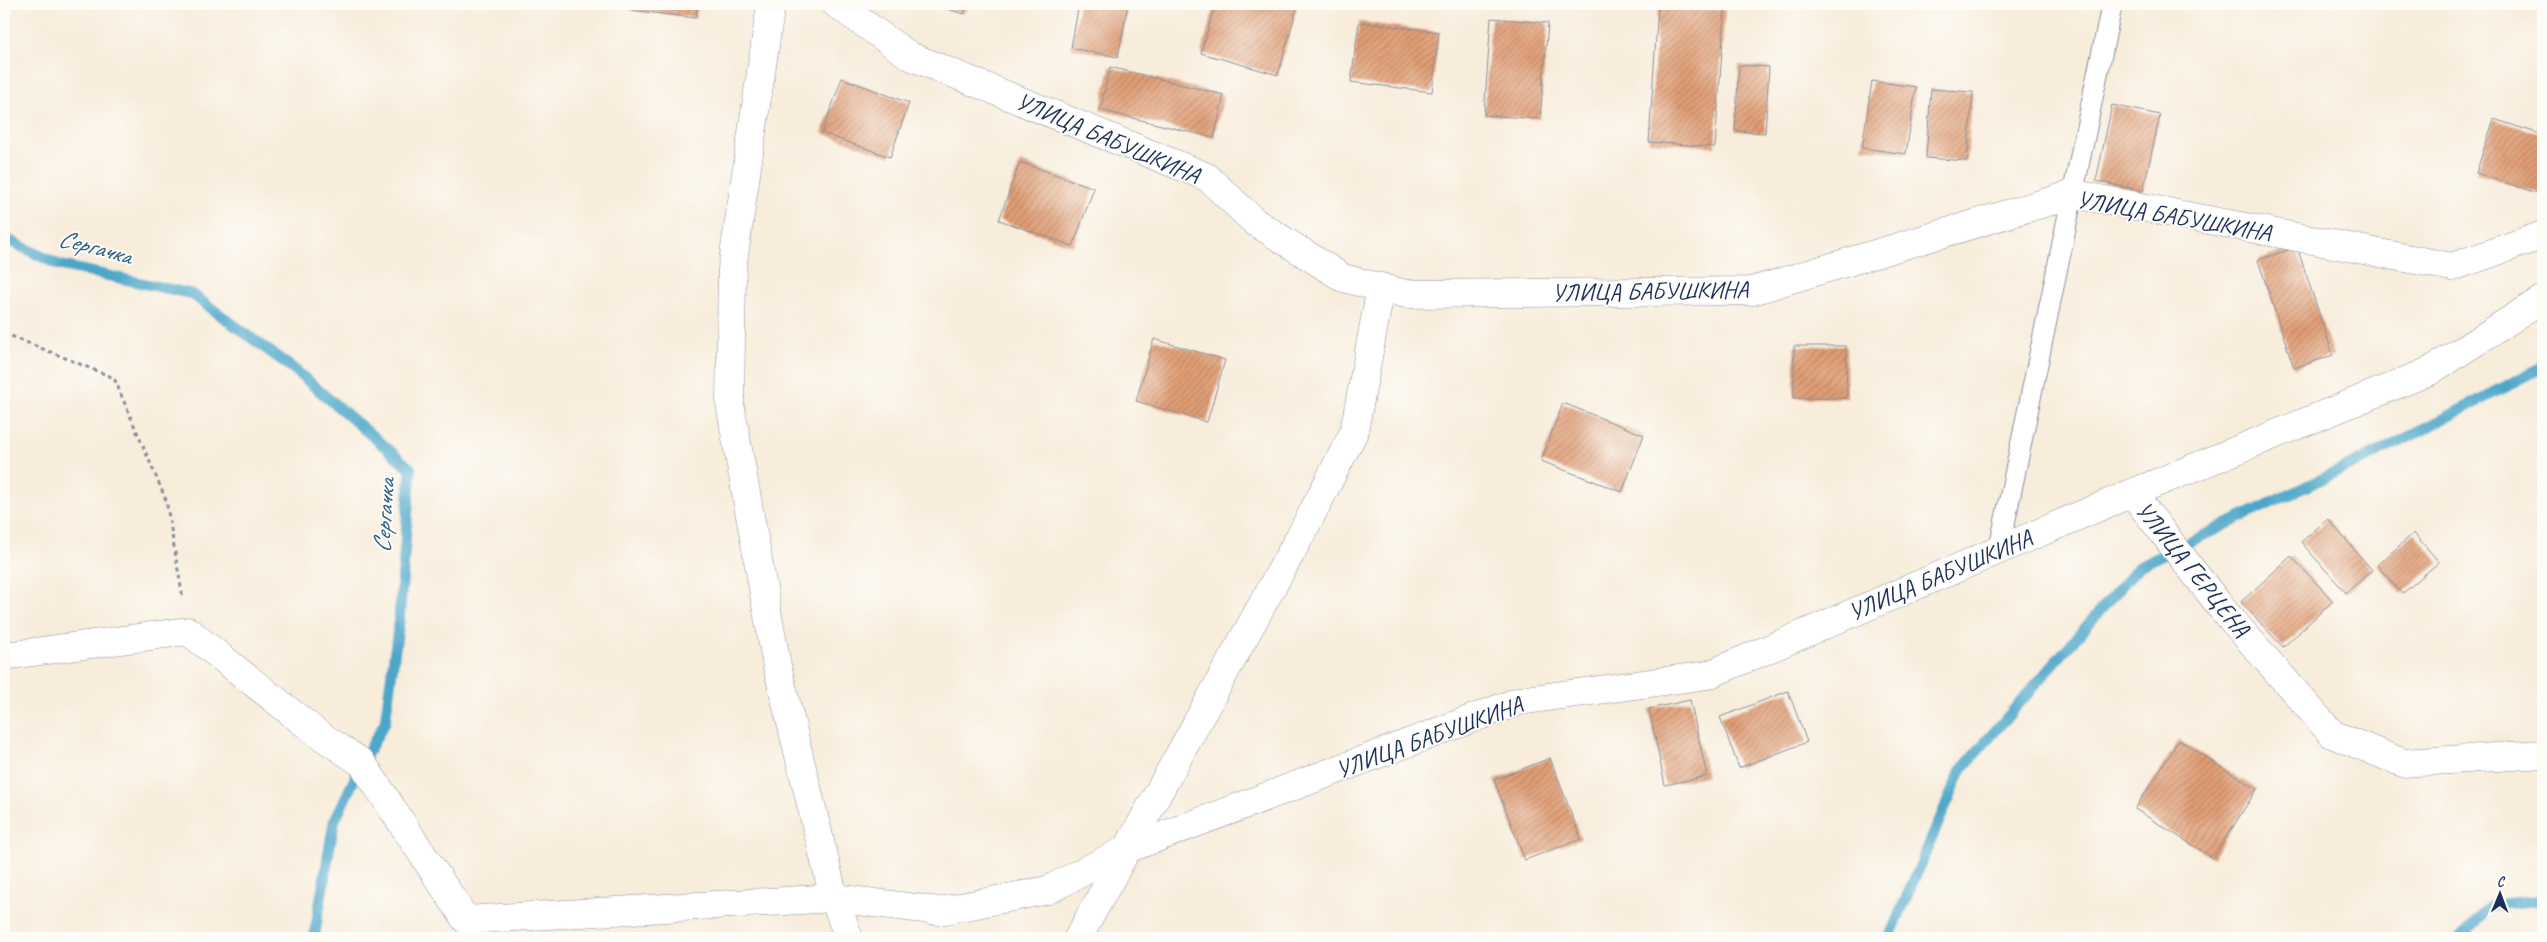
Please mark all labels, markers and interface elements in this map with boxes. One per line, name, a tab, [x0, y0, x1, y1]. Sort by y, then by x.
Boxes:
street label: УЛИЦА БАБУШКИНА	[1012, 86, 1205, 191]
street label: УЛИЦА БАБУШКИНА	[2075, 184, 2274, 248]
water label: Сергачка	[55, 222, 138, 273]
street label: УЛИЦА БАБУШКИНА	[1551, 274, 1749, 308]
water label: Сергачка	[365, 475, 403, 554]
street label: УЛИЦА ГЕРЦЕНА	[2129, 495, 2257, 644]
street label: УЛИЦА БАБУШКИНА	[1844, 522, 2037, 627]
street label: УЛИЦА БАБУШКИНА	[1332, 689, 1527, 785]
north arrow	[2474, 870, 2524, 920]
text: С	[2497, 873, 2506, 890]

